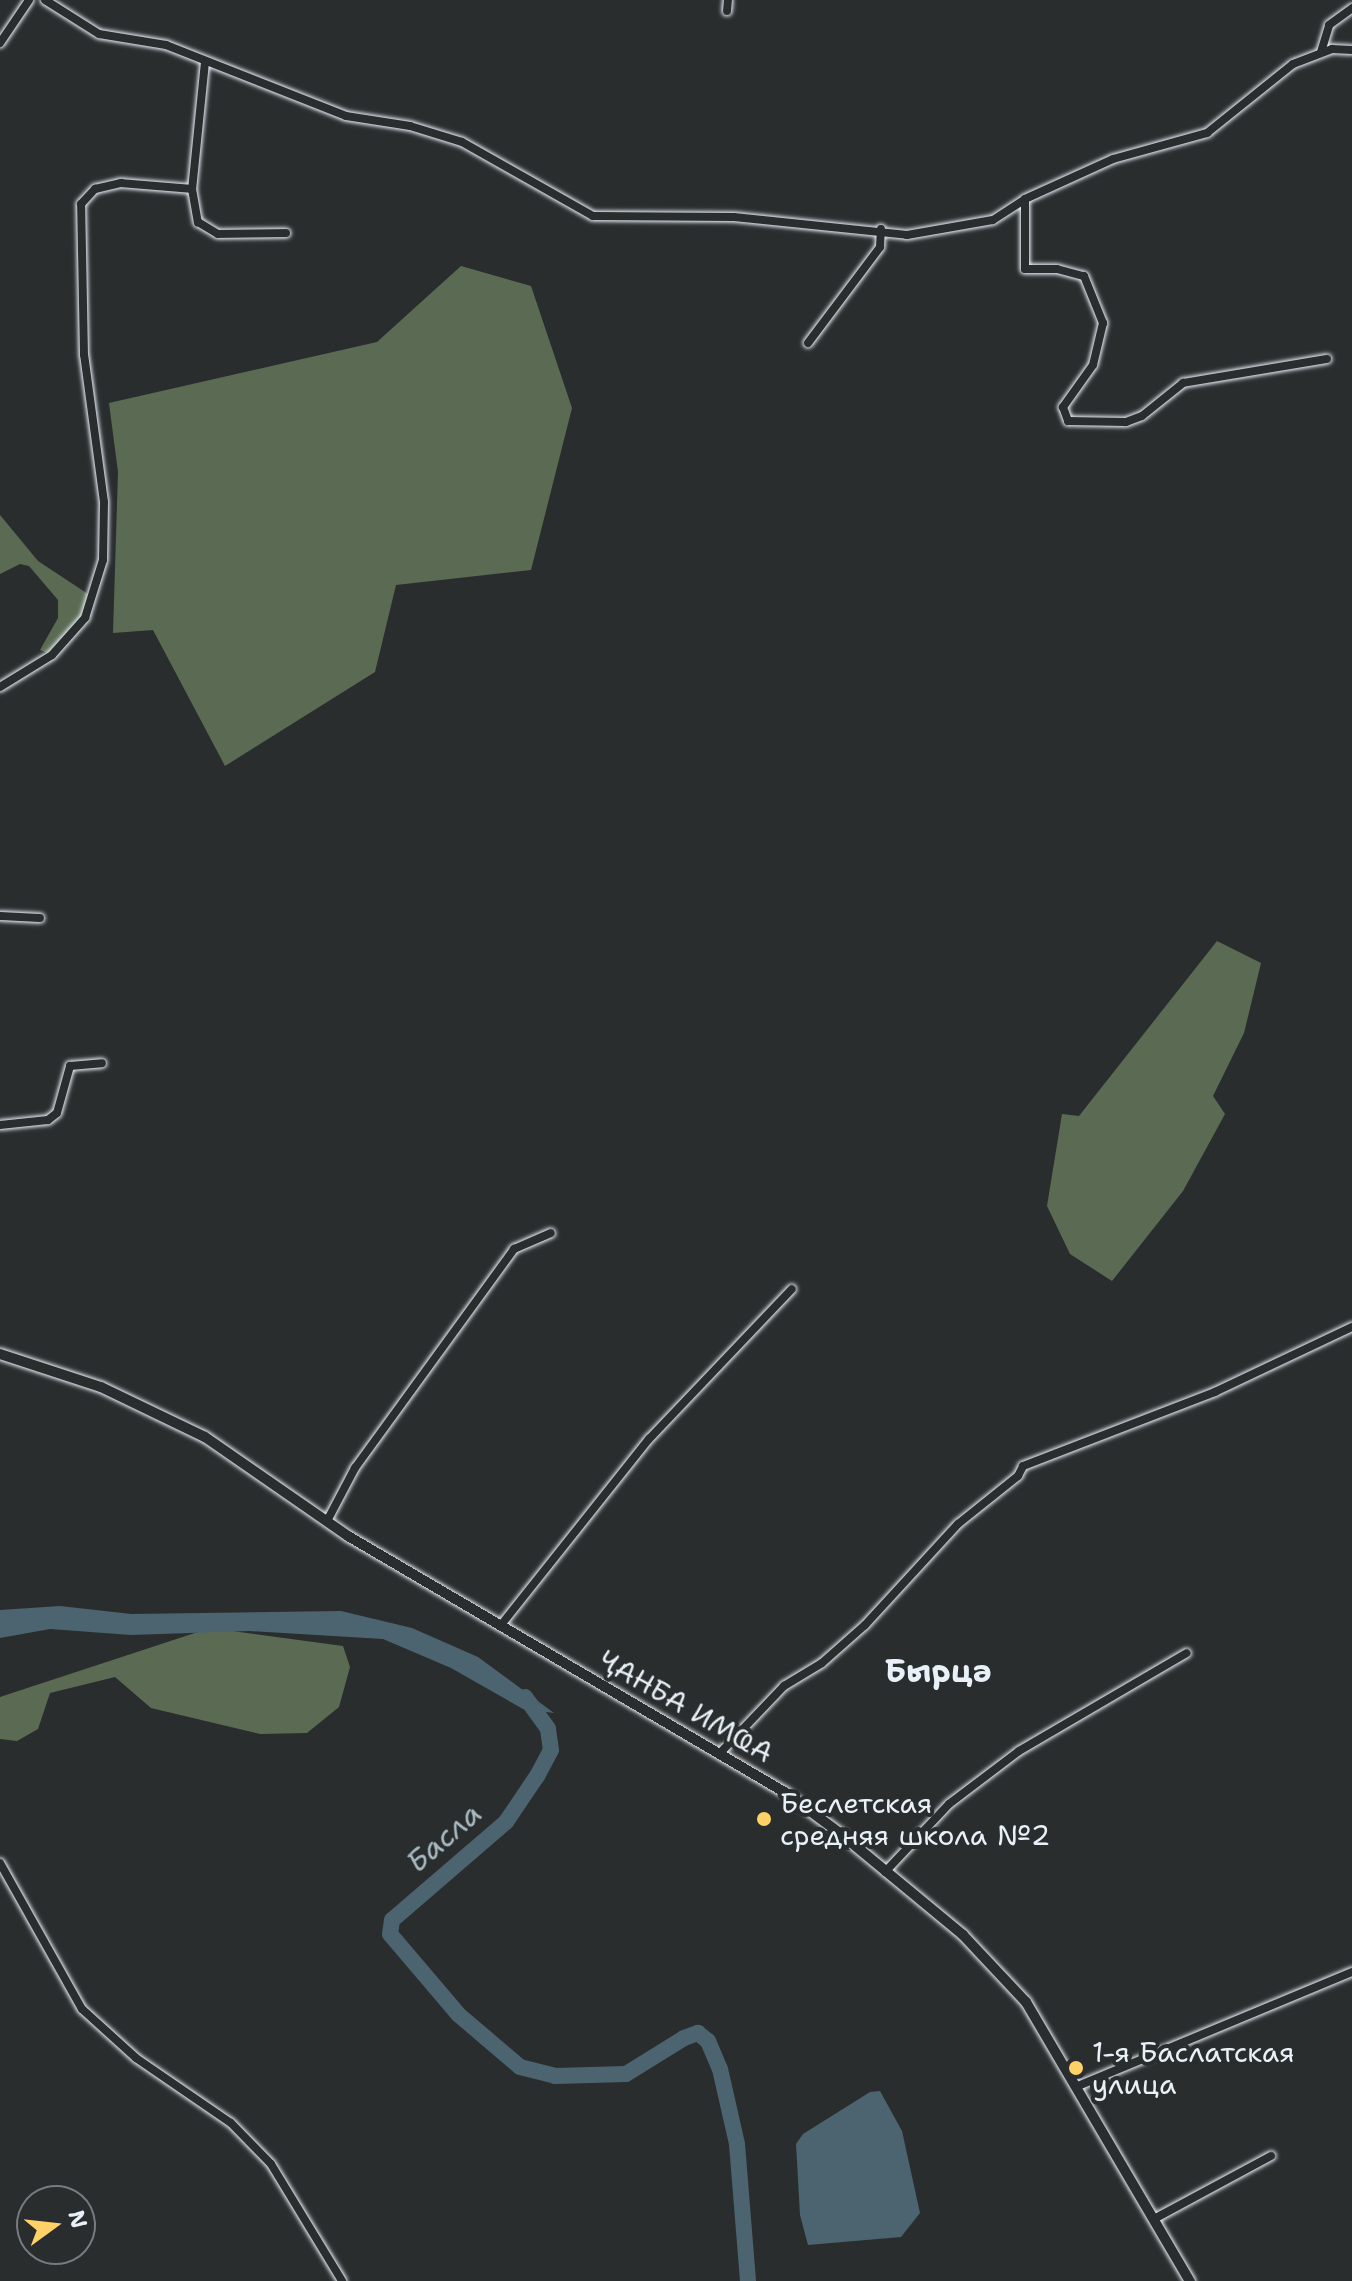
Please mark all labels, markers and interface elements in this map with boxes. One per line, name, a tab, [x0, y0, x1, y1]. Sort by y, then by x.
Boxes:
street label: ҶАНБА ИМҨА	[593, 1643, 779, 1769]
district label: Бырцә	[885, 1652, 991, 1690]
place label: Беслетская средняя школа №2	[780, 1786, 1050, 1852]
water label: Басла	[399, 1796, 489, 1880]
marker: Беслетская средняя школа №2	[755, 1810, 773, 1828]
place label: 1-я Баслатская улица	[1092, 2035, 1295, 2101]
marker: 1-я Баслатская улица	[1067, 2059, 1085, 2077]
north arrow	[16, 2185, 96, 2265]
text: N	[61, 2207, 94, 2231]

